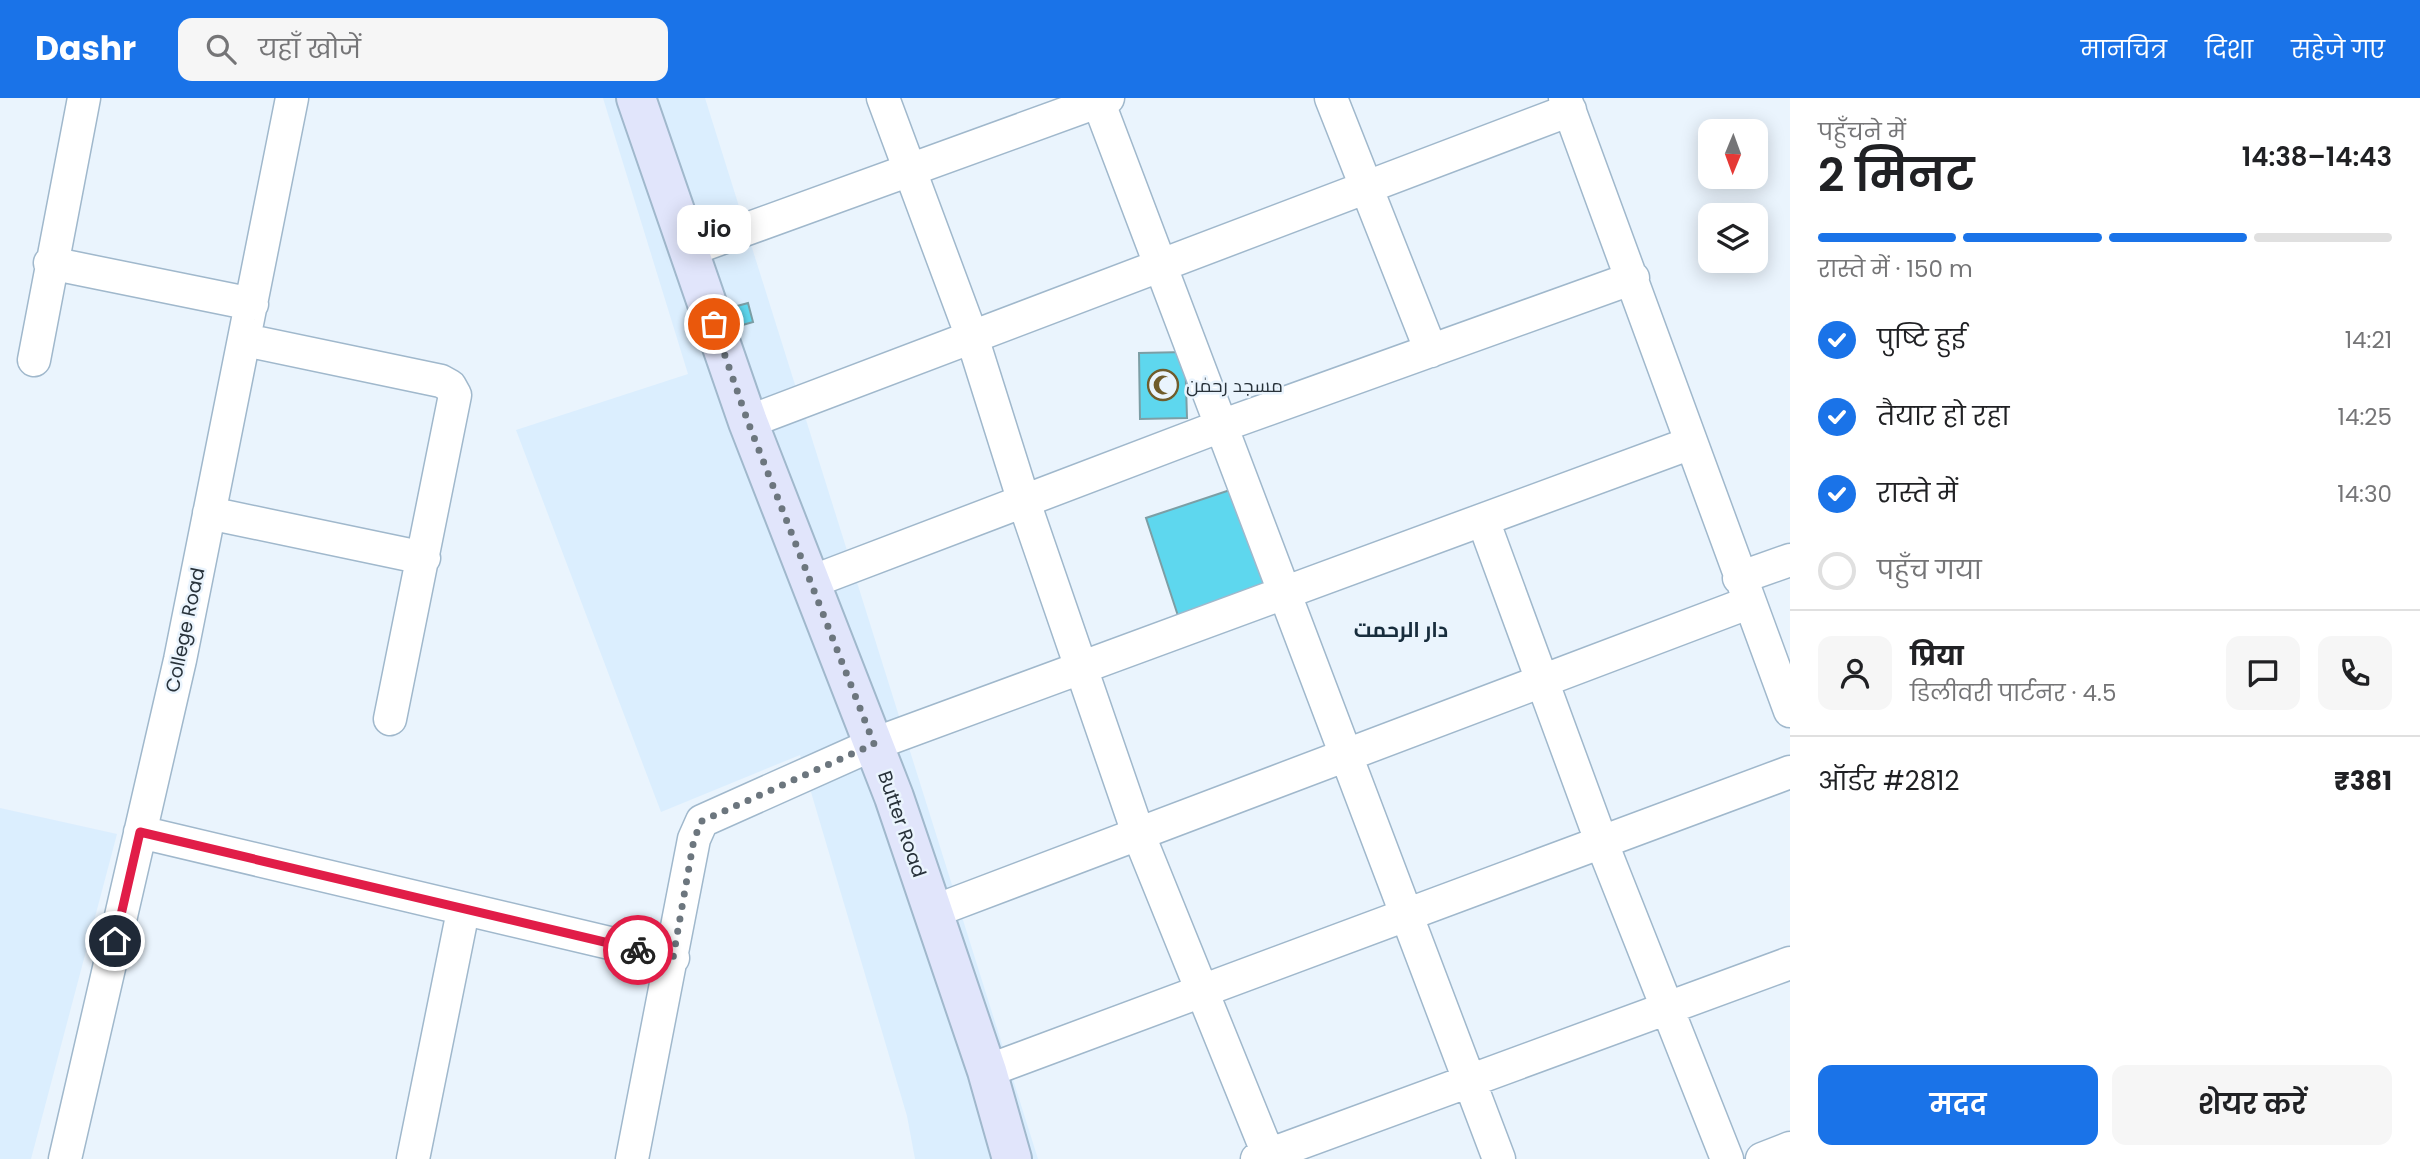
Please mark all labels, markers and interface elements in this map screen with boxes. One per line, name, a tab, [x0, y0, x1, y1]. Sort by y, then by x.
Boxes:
search box	[178, 18, 668, 81]
text: Dashr	[35, 25, 136, 72]
icon: search	[202, 30, 240, 68]
text: यहाँ खोजें	[258, 31, 361, 67]
text: मानचित्र	[2081, 33, 2167, 66]
text: दिशा	[2205, 33, 2253, 66]
text: सहेजे गए	[2291, 33, 2385, 66]
text: पहुँचने में	[1818, 116, 1906, 148]
north arrow	[1698, 119, 1768, 189]
map controls	[1698, 119, 1768, 273]
text: 14:38–14:43	[2242, 139, 2392, 175]
text: 2 मिनट	[1818, 143, 1974, 207]
button: layers	[1698, 203, 1768, 273]
callout: Jio	[677, 205, 751, 254]
text: Jio	[697, 213, 731, 245]
text: रास्ते में · 150 m	[1818, 253, 1973, 285]
pin	[684, 294, 744, 354]
icon: bag	[695, 305, 733, 343]
icon: check	[1818, 321, 1856, 359]
text: पुष्टि हुई	[1877, 321, 1966, 357]
text: 14:21	[2345, 324, 2392, 356]
mosque icon: مسجد رحمٰن	[1146, 368, 1180, 402]
place label: مسجد رحمٰن	[1186, 372, 1283, 399]
icon: check	[1818, 398, 1856, 436]
text: तैयार हो रहा	[1877, 398, 2009, 434]
text: 14:25	[2338, 401, 2392, 433]
icon: check	[1818, 475, 1856, 513]
text: रास्ते में	[1877, 475, 1958, 511]
text: 14:30	[2337, 478, 2392, 510]
text: पहुँच गया	[1877, 552, 1982, 588]
street label: College Road	[159, 565, 211, 695]
district label: دار الرحمت	[1354, 615, 1448, 644]
button: person	[1818, 636, 1892, 710]
button: chat	[2226, 636, 2300, 710]
button: phone	[2318, 636, 2392, 710]
text: प्रिया	[1910, 638, 1964, 674]
text: डिलीवरी पार्टनर · 4.5	[1910, 677, 2116, 709]
text: ऑर्डर #2812	[1818, 763, 1959, 799]
text: ₹381	[2334, 763, 2392, 799]
street label: Butter Road	[871, 767, 933, 881]
pin	[85, 911, 145, 971]
courier	[603, 915, 673, 985]
icon: home	[96, 922, 134, 960]
icon: bike	[619, 931, 657, 969]
button: मदद	[1818, 1065, 2098, 1145]
button: शेयर करें	[2112, 1065, 2392, 1145]

